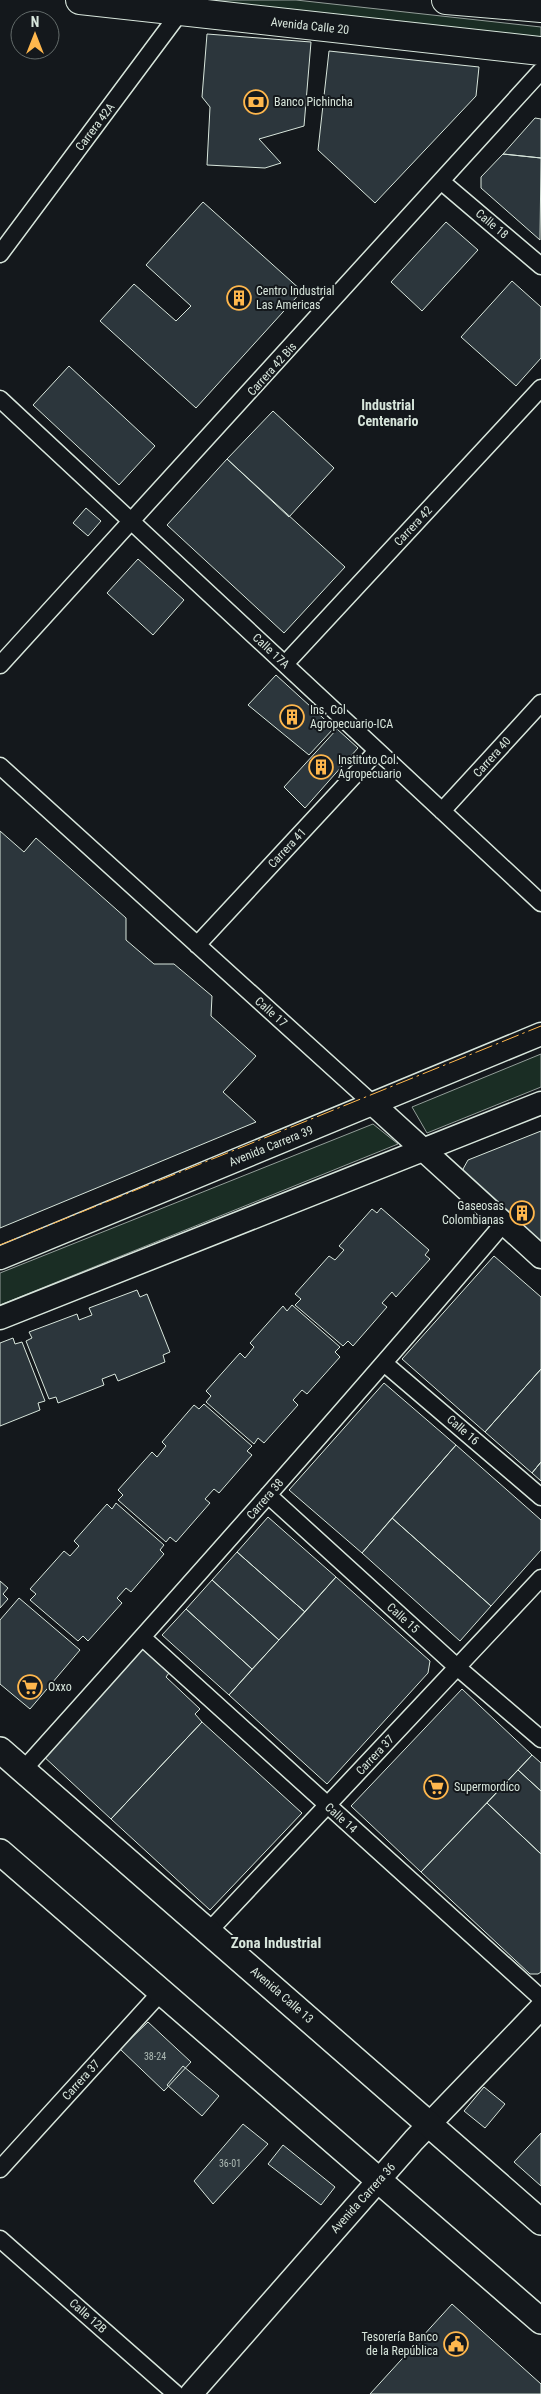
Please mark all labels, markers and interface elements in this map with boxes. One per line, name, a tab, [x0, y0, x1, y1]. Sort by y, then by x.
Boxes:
north arrow	[10, 10, 60, 60]
text: N	[31, 14, 39, 30]
street label: Avenida Calle 20	[270, 15, 350, 37]
bank icon: Banco Pichincha	[243, 89, 269, 115]
place label: Banco Pichincha	[274, 95, 353, 109]
street label: Carrera 42A	[73, 100, 118, 154]
street label: Calle 18	[473, 206, 511, 242]
place label: Centro Industrial Las Americas	[256, 284, 335, 312]
building icon: Centro Industrial Las Americas	[226, 285, 252, 311]
street label: Carrera 42 Bis	[244, 340, 300, 398]
district label: Industrial Centenario	[357, 397, 419, 429]
street label: Carrera 42	[391, 503, 435, 549]
street label: Calle 17A	[250, 630, 292, 672]
place label: Ins. Col Agropecuario-ICA	[310, 703, 393, 731]
building icon: Ins. Col Agropecuario-ICA	[279, 704, 305, 730]
street label: Carrera 40	[470, 734, 514, 780]
place label: Instituto Col. Agropecuario	[338, 753, 401, 781]
building icon: Instituto Col. Agropecuario	[308, 754, 334, 780]
street label: Carrera 41	[265, 825, 309, 871]
street label: Calle 17	[252, 994, 290, 1030]
street label: Avenida Carrera 39	[227, 1123, 315, 1169]
place label: Gaseosas Colombianas	[442, 1199, 504, 1227]
building icon: Gaseosas Colombianas	[509, 1200, 535, 1226]
street label: Calle 16	[444, 1412, 482, 1448]
street label: Carrera 38	[244, 1476, 286, 1522]
street label: Calle 15	[384, 1600, 422, 1636]
supermarket icon: Oxxo	[17, 1674, 43, 1700]
place label: Oxxo	[48, 1680, 72, 1694]
street label: Carrera 37	[353, 1732, 397, 1778]
supermarket icon: Supermordico	[423, 1774, 449, 1800]
place label: Supermordico	[454, 1780, 520, 1794]
street label: Calle 14	[322, 1800, 360, 1836]
district label: Zona Industrial	[231, 1934, 321, 1952]
street label: Avenida Calle 13	[248, 1964, 316, 2026]
house number: 38-24	[144, 2051, 166, 2062]
street label: Carrera 37	[59, 2057, 103, 2103]
house number: 36-01	[219, 2158, 241, 2169]
street label: Avenida Carrera 36	[328, 2160, 398, 2236]
street label: Calle 12B	[66, 2296, 110, 2336]
place label: Tesorería Banco de la República	[361, 2330, 438, 2358]
public building icon: Tesorería Banco de la República	[443, 2331, 469, 2357]

